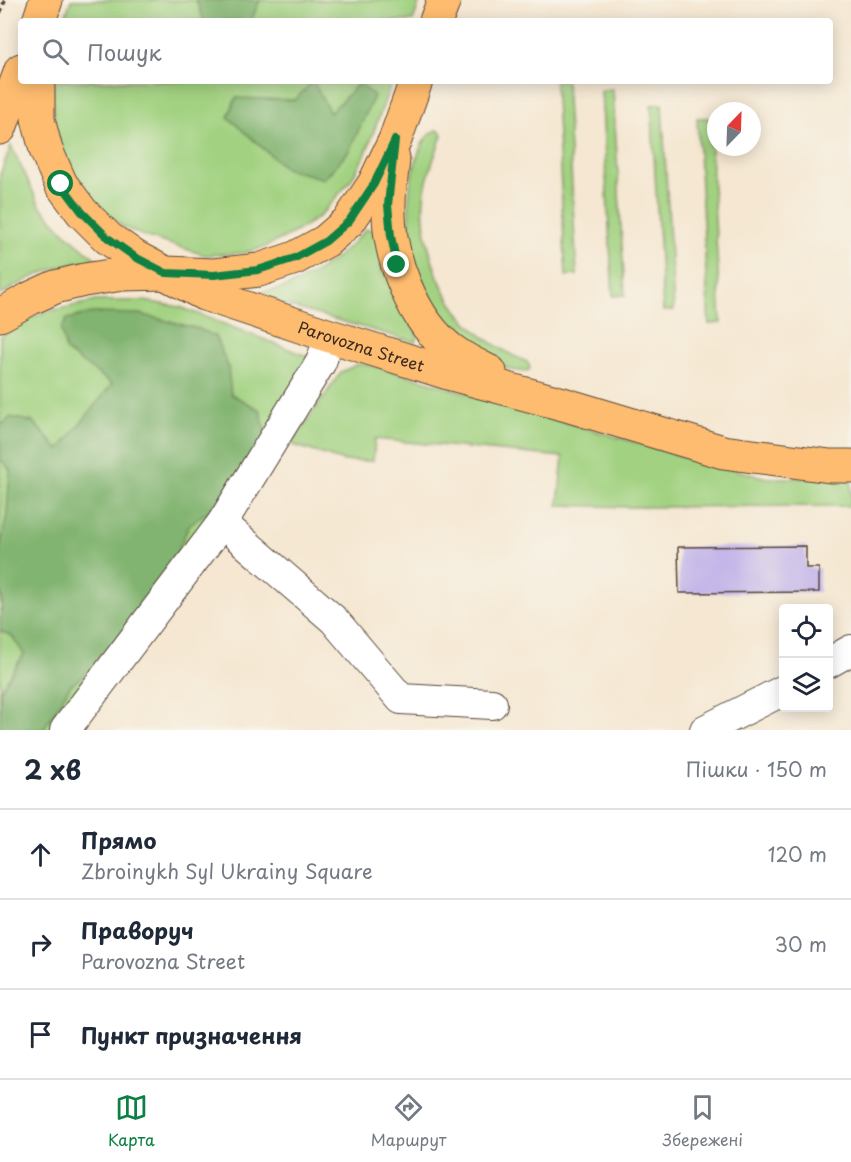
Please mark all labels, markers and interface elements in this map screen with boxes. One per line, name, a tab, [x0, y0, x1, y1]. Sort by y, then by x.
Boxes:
search box	[18, 18, 833, 84]
icon: search	[39, 35, 72, 68]
text: Пошук	[87, 35, 162, 68]
north arrow	[707, 102, 761, 156]
route start	[47, 170, 73, 196]
route end	[383, 251, 409, 277]
street label: Parovozna Street	[295, 314, 428, 377]
map controls	[779, 604, 833, 712]
button: locate	[779, 604, 833, 658]
button: layers	[779, 658, 833, 712]
text: 2 хв	[24, 750, 81, 789]
text: Пішки · 150 m	[686, 754, 827, 784]
text: Прямо	[81, 823, 156, 856]
icon: ahead	[24, 838, 57, 871]
text: 120 m	[768, 839, 827, 869]
text: Zbroinykh Syl Ukrainy Square	[81, 856, 373, 886]
text: Праворуч	[81, 913, 194, 946]
icon: right	[24, 928, 57, 961]
text: 30 m	[774, 929, 827, 959]
text: Parovozna Street	[81, 946, 245, 976]
icon: arrive	[24, 1018, 57, 1051]
text: Пункт призначення	[81, 1018, 302, 1051]
tab: Карта	[108, 1091, 155, 1151]
tab: Маршрут	[371, 1091, 447, 1151]
tab: Збережені	[663, 1091, 743, 1151]

